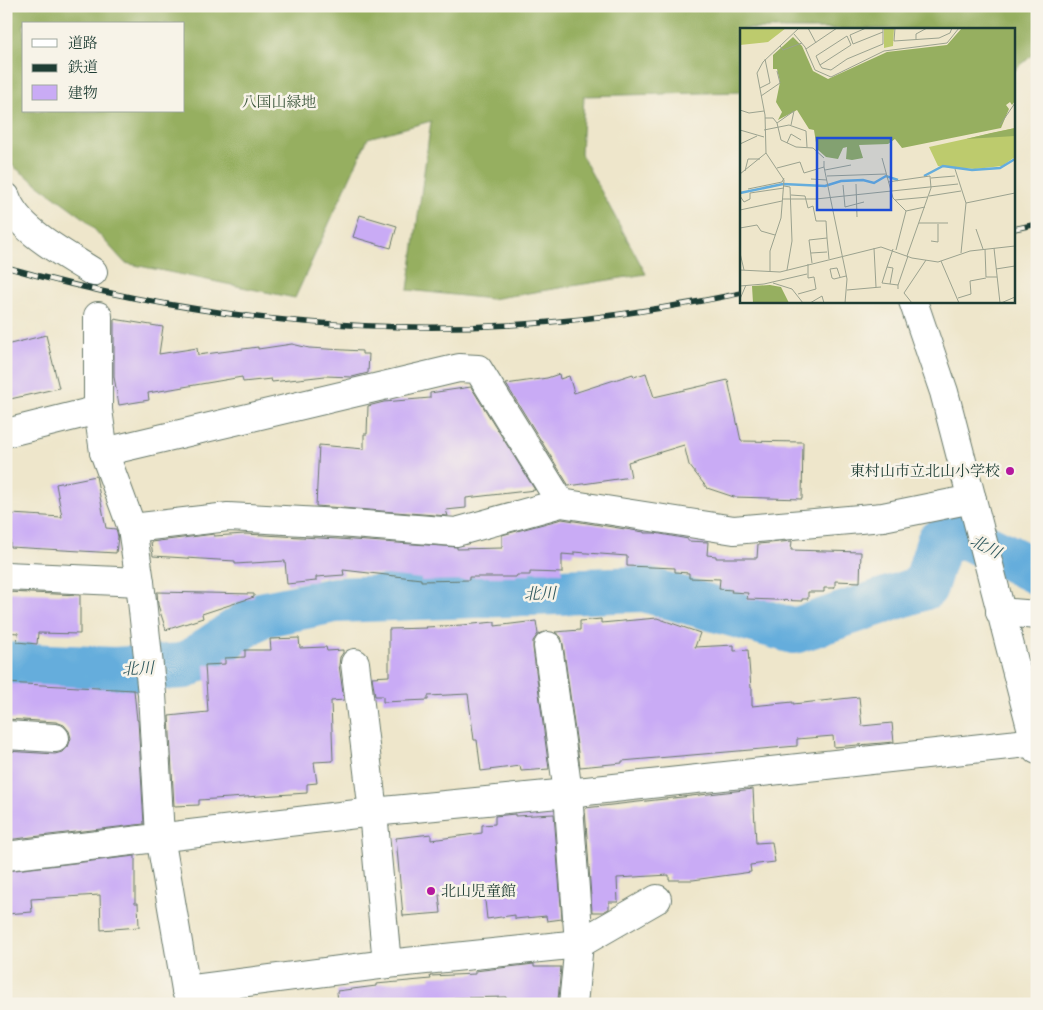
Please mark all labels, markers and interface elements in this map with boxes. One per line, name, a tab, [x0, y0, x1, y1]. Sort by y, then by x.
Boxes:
legend	[22, 22, 185, 112]
inset map	[740, 28, 1016, 302]
text: 道路	[68, 33, 98, 52]
text: 鉄道	[68, 57, 98, 76]
text: 建物	[68, 83, 98, 102]
park label: 八国山緑地	[241, 92, 317, 111]
place label: 東村山市立北山小学校	[850, 461, 1000, 480]
marker: 東村山市立北山小学校	[1004, 465, 1016, 477]
water label: 北川	[967, 530, 1007, 563]
water label: 北川	[524, 582, 558, 604]
water label: 北川	[121, 657, 156, 679]
place label: 北山児童館	[441, 881, 516, 900]
marker: 北山児童館	[425, 885, 437, 897]

